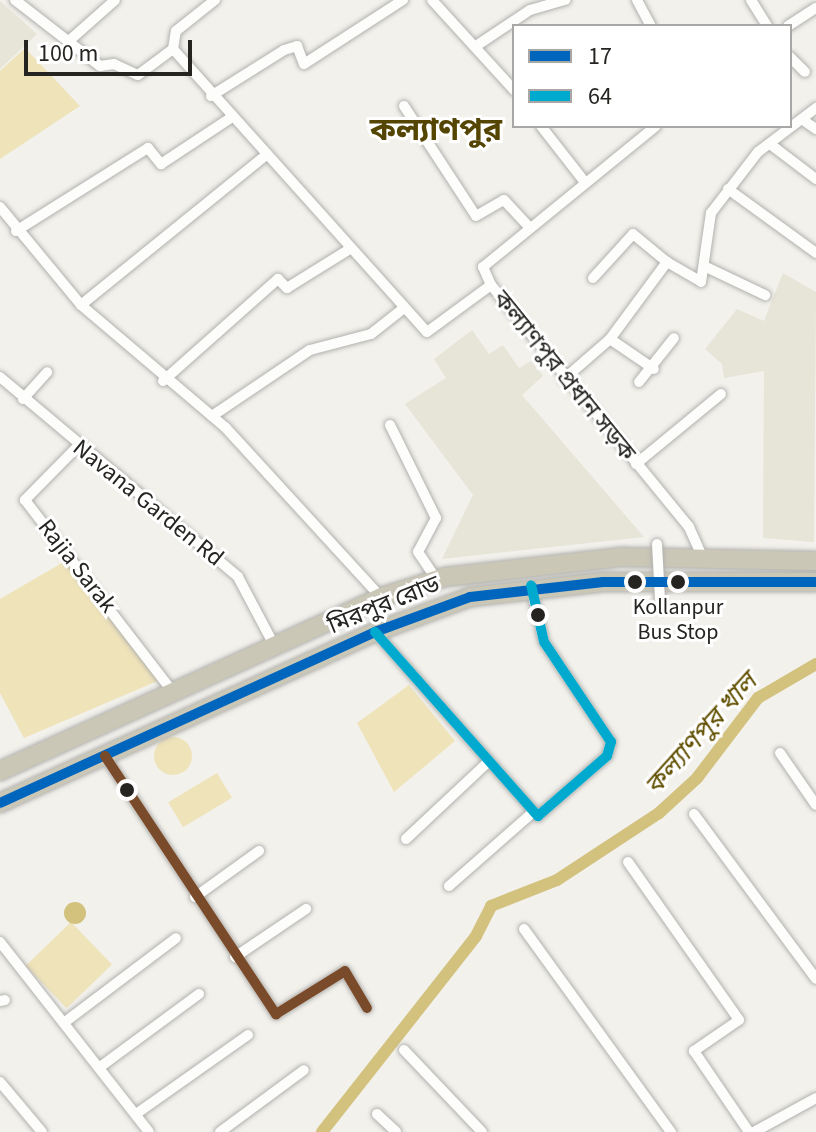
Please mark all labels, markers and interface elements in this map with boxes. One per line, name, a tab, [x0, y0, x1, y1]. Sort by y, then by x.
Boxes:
scale bar	[28, 24, 196, 74]
legend	[512, 24, 792, 128]
text: 100 m	[38, 36, 98, 71]
text: 17	[588, 39, 612, 74]
text: 64	[588, 79, 612, 114]
district label: কল্যাণপুর	[370, 111, 502, 149]
street label: কল্যাণপুর প্রধান সড়ক	[487, 285, 641, 467]
street label: Navana Garden Rd	[67, 433, 229, 573]
street label: Rajia Sarak	[31, 513, 123, 619]
street label: মিরপুর রোড	[324, 570, 444, 640]
unlabelled marker	[627, 574, 643, 590]
marker: Kollanpur Bus Stop	[670, 574, 686, 590]
place label: Kollanpur Bus Stop	[633, 594, 723, 646]
unlabelled marker	[530, 607, 546, 623]
water label: কল্যাণপুর খাল	[638, 667, 764, 801]
unlabelled marker	[119, 782, 135, 798]

